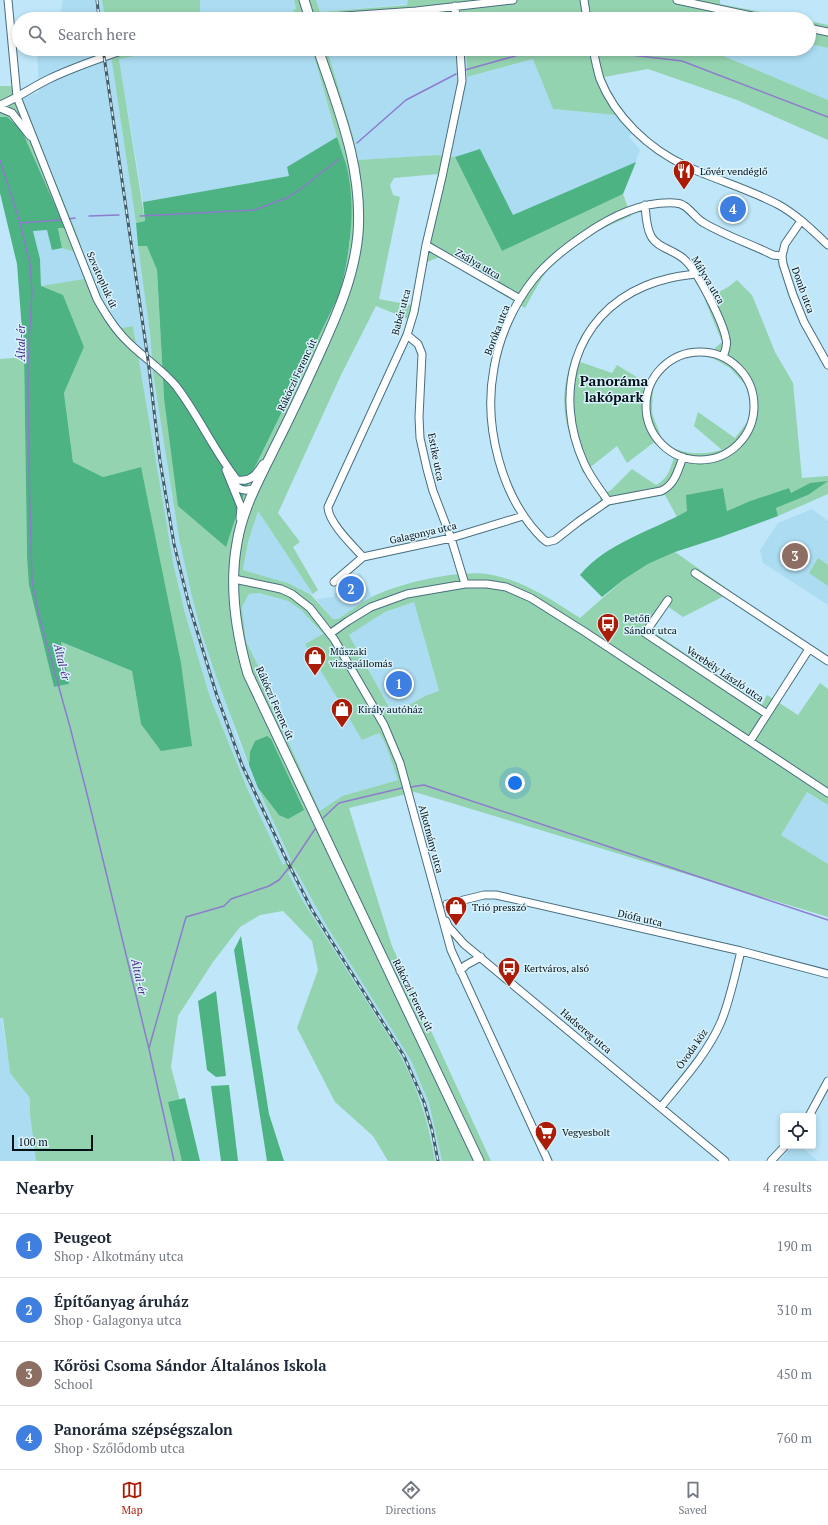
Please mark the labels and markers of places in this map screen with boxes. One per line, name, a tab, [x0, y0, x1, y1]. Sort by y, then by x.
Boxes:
restaurant icon: Lővér vendéglő	[671, 158, 697, 191]
place label: Lővér vendéglő	[700, 165, 768, 178]
pin: 4	[720, 194, 746, 224]
pin: 3	[782, 541, 808, 571]
pin: 2	[338, 574, 364, 604]
bus stop icon: Petőfi Sándor utca	[595, 611, 621, 644]
place label: Petőfi Sándor utca	[624, 612, 677, 637]
shop icon: Műszaki vizsgaállomás	[302, 644, 328, 677]
place label: Műszaki vizsgaállomás	[329, 645, 392, 670]
pin: 1	[386, 669, 412, 699]
shop icon: Király autóház	[329, 696, 355, 729]
place label: Király autóház	[358, 703, 423, 716]
shop icon: Trió presszó	[443, 894, 469, 927]
place label: Trió presszó	[472, 901, 527, 914]
bus stop icon: Kertváros, alsó	[496, 955, 522, 988]
place label: Kertváros, alsó	[524, 962, 590, 975]
supermarket icon: Vegyesbolt	[533, 1119, 559, 1152]
place label: Vegyesbolt	[562, 1126, 610, 1139]

